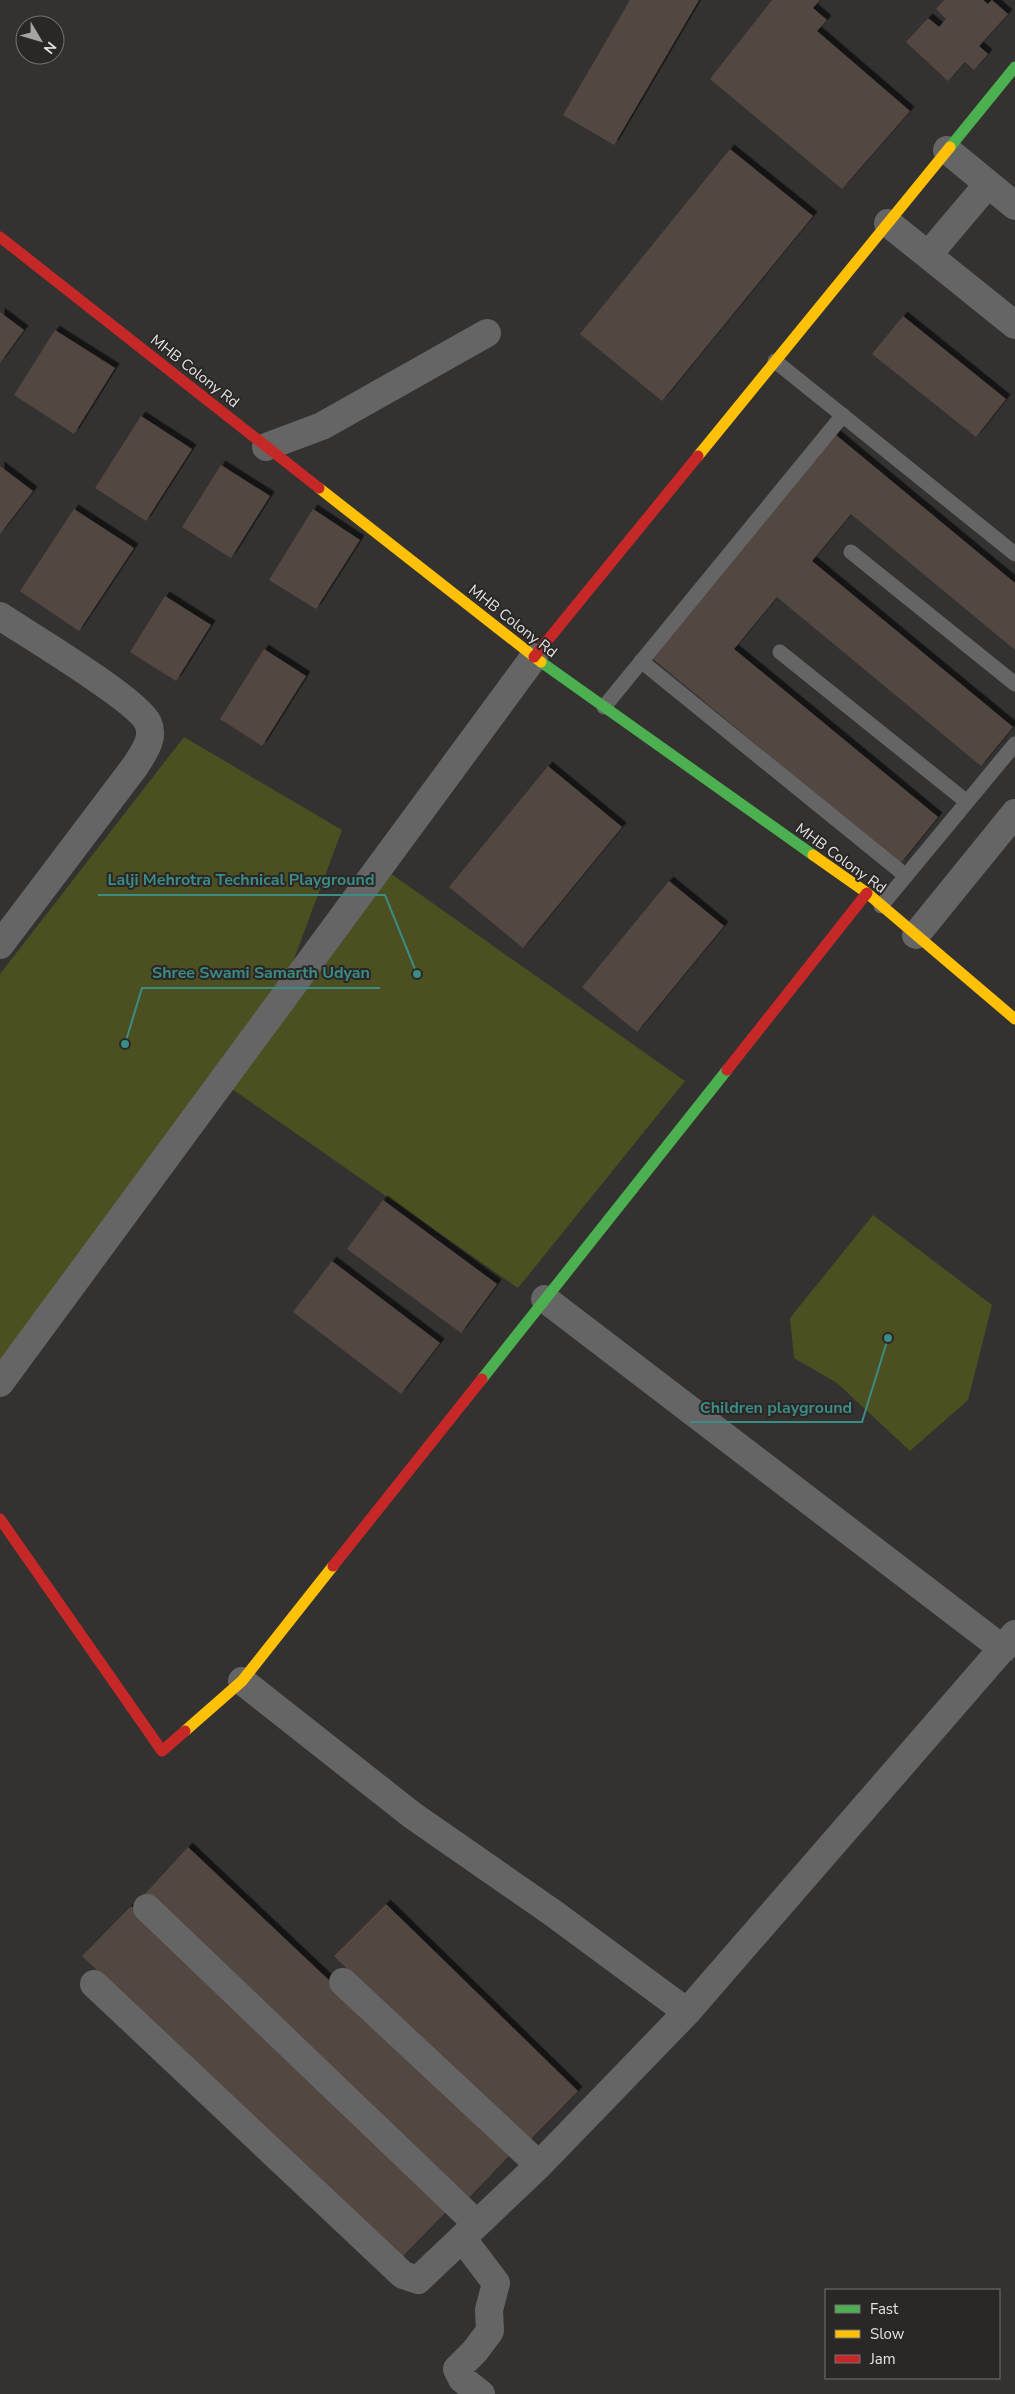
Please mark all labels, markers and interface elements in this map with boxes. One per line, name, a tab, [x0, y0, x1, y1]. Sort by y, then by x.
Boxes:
north arrow	[15, 15, 65, 65]
text: N	[39, 38, 61, 58]
street label: MHB Colony Rd	[146, 330, 244, 412]
street label: MHB Colony Rd	[464, 580, 562, 662]
street label: MHB Colony Rd	[792, 818, 890, 898]
callout: Lalji Mehrotra Technical Playground	[98, 864, 385, 895]
text: Lalji Mehrotra Technical Playground	[107, 869, 375, 891]
callout: Shree Swami Samarth Udyan	[142, 957, 380, 988]
text: Shree Swami Samarth Udyan	[152, 962, 370, 984]
callout: Children playground	[690, 1391, 862, 1422]
text: Children playground	[700, 1397, 852, 1419]
legend	[825, 2289, 1000, 2379]
text: Fast	[870, 2299, 899, 2319]
text: Slow	[870, 2324, 905, 2344]
text: Jam	[869, 2349, 896, 2369]

